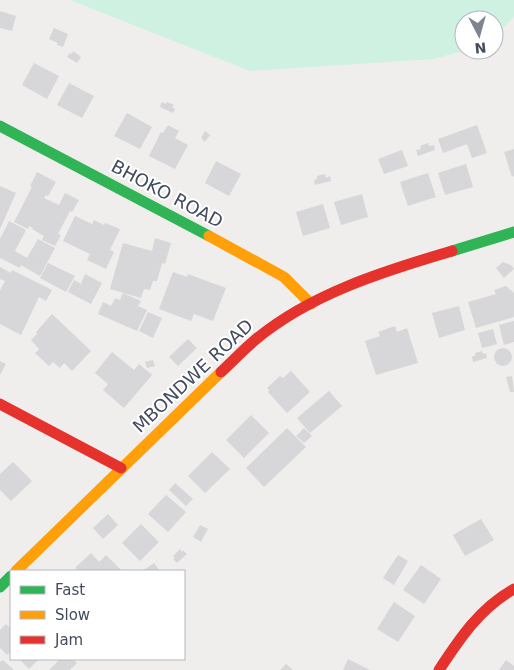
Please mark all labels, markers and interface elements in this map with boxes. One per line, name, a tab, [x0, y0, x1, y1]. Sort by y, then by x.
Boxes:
north arrow	[454, 10, 504, 60]
text: N	[474, 39, 487, 56]
street label: BHOKO ROAD	[108, 155, 227, 232]
street label: MBONDWE ROAD	[128, 315, 257, 437]
legend	[10, 570, 185, 660]
text: Fast	[55, 581, 85, 599]
text: Slow	[55, 606, 90, 624]
text: Jam	[54, 631, 83, 649]

